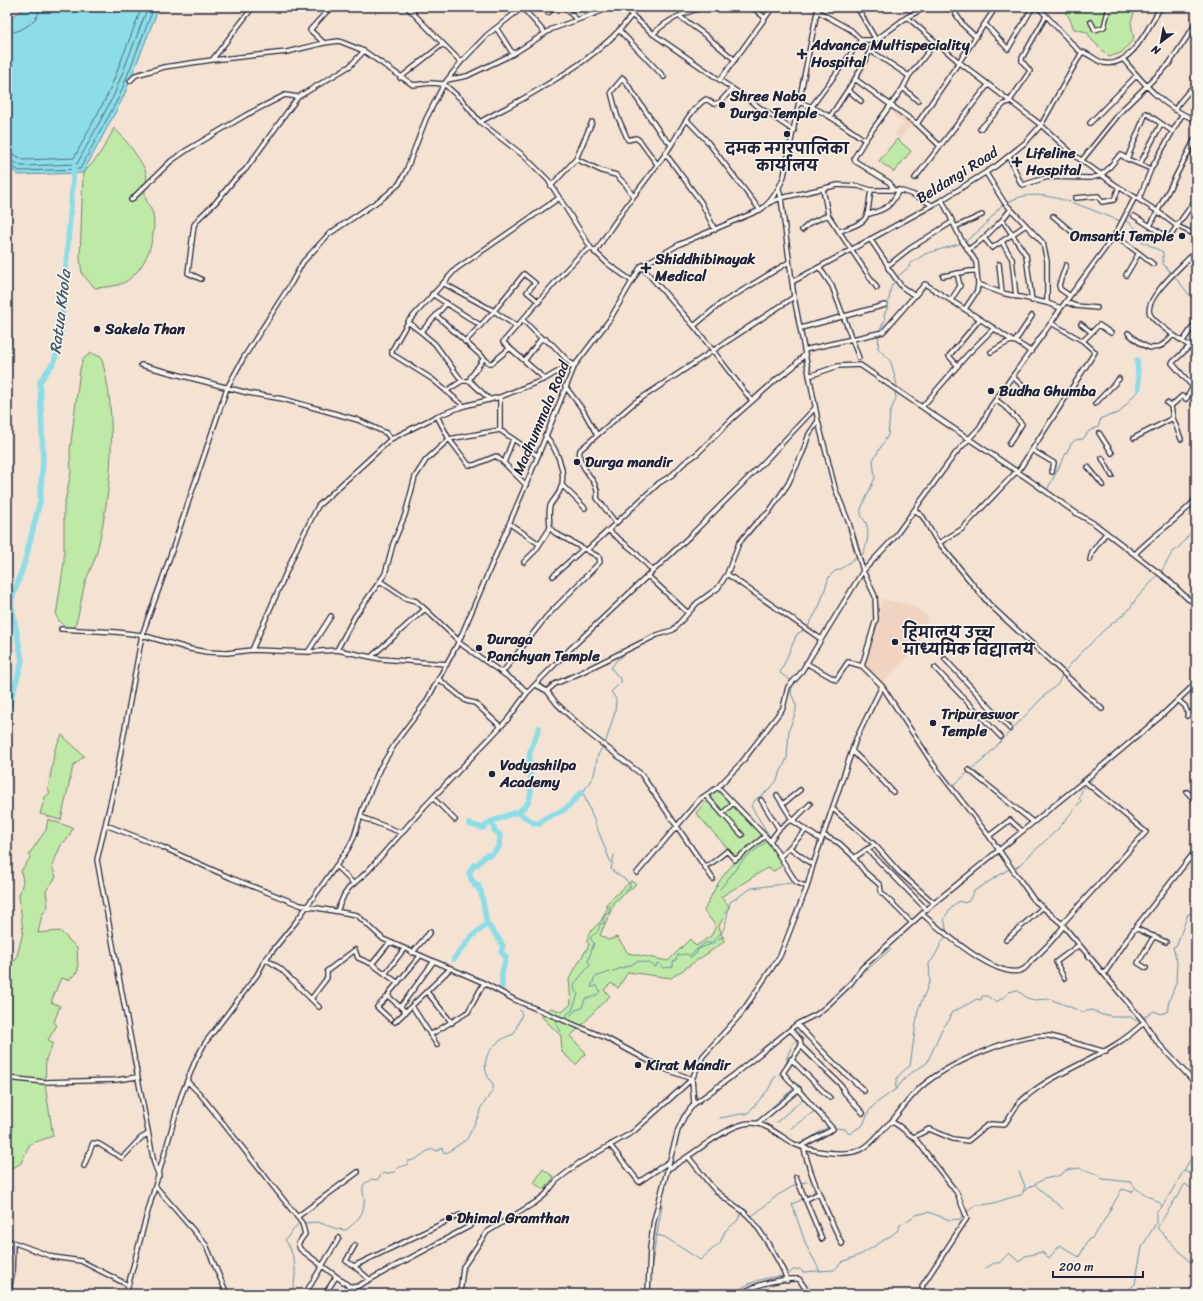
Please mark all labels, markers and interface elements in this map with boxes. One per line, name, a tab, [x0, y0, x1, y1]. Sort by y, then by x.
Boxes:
north arrow	[1141, 22, 1181, 62]
place label: Advance Multispeciality Hospital	[810, 32, 970, 75]
text: N	[1147, 40, 1165, 61]
marker: Advance Multispeciality Hospital	[796, 48, 808, 60]
place label: Shree Naba Durga Temple	[729, 83, 818, 126]
marker: Shree Naba Durga Temple	[717, 100, 727, 110]
marker: दमक नगरपालिका कार्यालय	[782, 129, 792, 139]
place label: दमक नगरपालिका कार्यालय	[723, 136, 850, 179]
street label: Beldangi Road	[911, 139, 1004, 211]
place label: Lifeline Hospital	[1025, 140, 1082, 183]
marker: Lifeline Hospital	[1011, 156, 1023, 168]
place label: Omsanti Temple	[1069, 223, 1174, 249]
marker: Omsanti Temple	[1177, 231, 1187, 241]
place label: Shiddhibinayak Medical	[654, 246, 756, 289]
marker: Shiddhibinayak Medical	[640, 262, 652, 274]
water label: Ratua Khola	[40, 266, 80, 356]
place label: Sakela Than	[104, 316, 186, 342]
marker: Sakela Than	[92, 324, 102, 334]
street label: Madhummala Road	[505, 356, 577, 479]
place label: Budha Ghumba	[999, 378, 1096, 404]
marker: Budha Ghumba	[986, 386, 996, 396]
place label: Durga mandir	[585, 449, 674, 475]
marker: Durga mandir	[572, 457, 582, 467]
place label: हिमालय उच्च माध्यमिक विद्यालय	[901, 620, 1035, 663]
place label: Duraga Panchyan Temple	[487, 626, 600, 669]
marker: हिमालय उच्च माध्यमिक विद्यालय	[890, 637, 900, 647]
marker: Duraga Panchyan Temple	[474, 643, 484, 653]
place label: Tripureswor Temple	[941, 701, 1021, 744]
marker: Tripureswor Temple	[928, 718, 938, 728]
place label: Vodyashilpa Academy	[499, 752, 577, 795]
marker: Vodyashilpa Academy	[487, 769, 497, 779]
place label: Kirat Mandir	[645, 1052, 732, 1078]
marker: Kirat Mandir	[633, 1060, 643, 1070]
place label: Dhimal Gramthan	[457, 1205, 570, 1231]
marker: Dhimal Gramthan	[444, 1213, 454, 1223]
scale bar	[1053, 1253, 1143, 1279]
text: 200 m	[1059, 1256, 1093, 1278]

